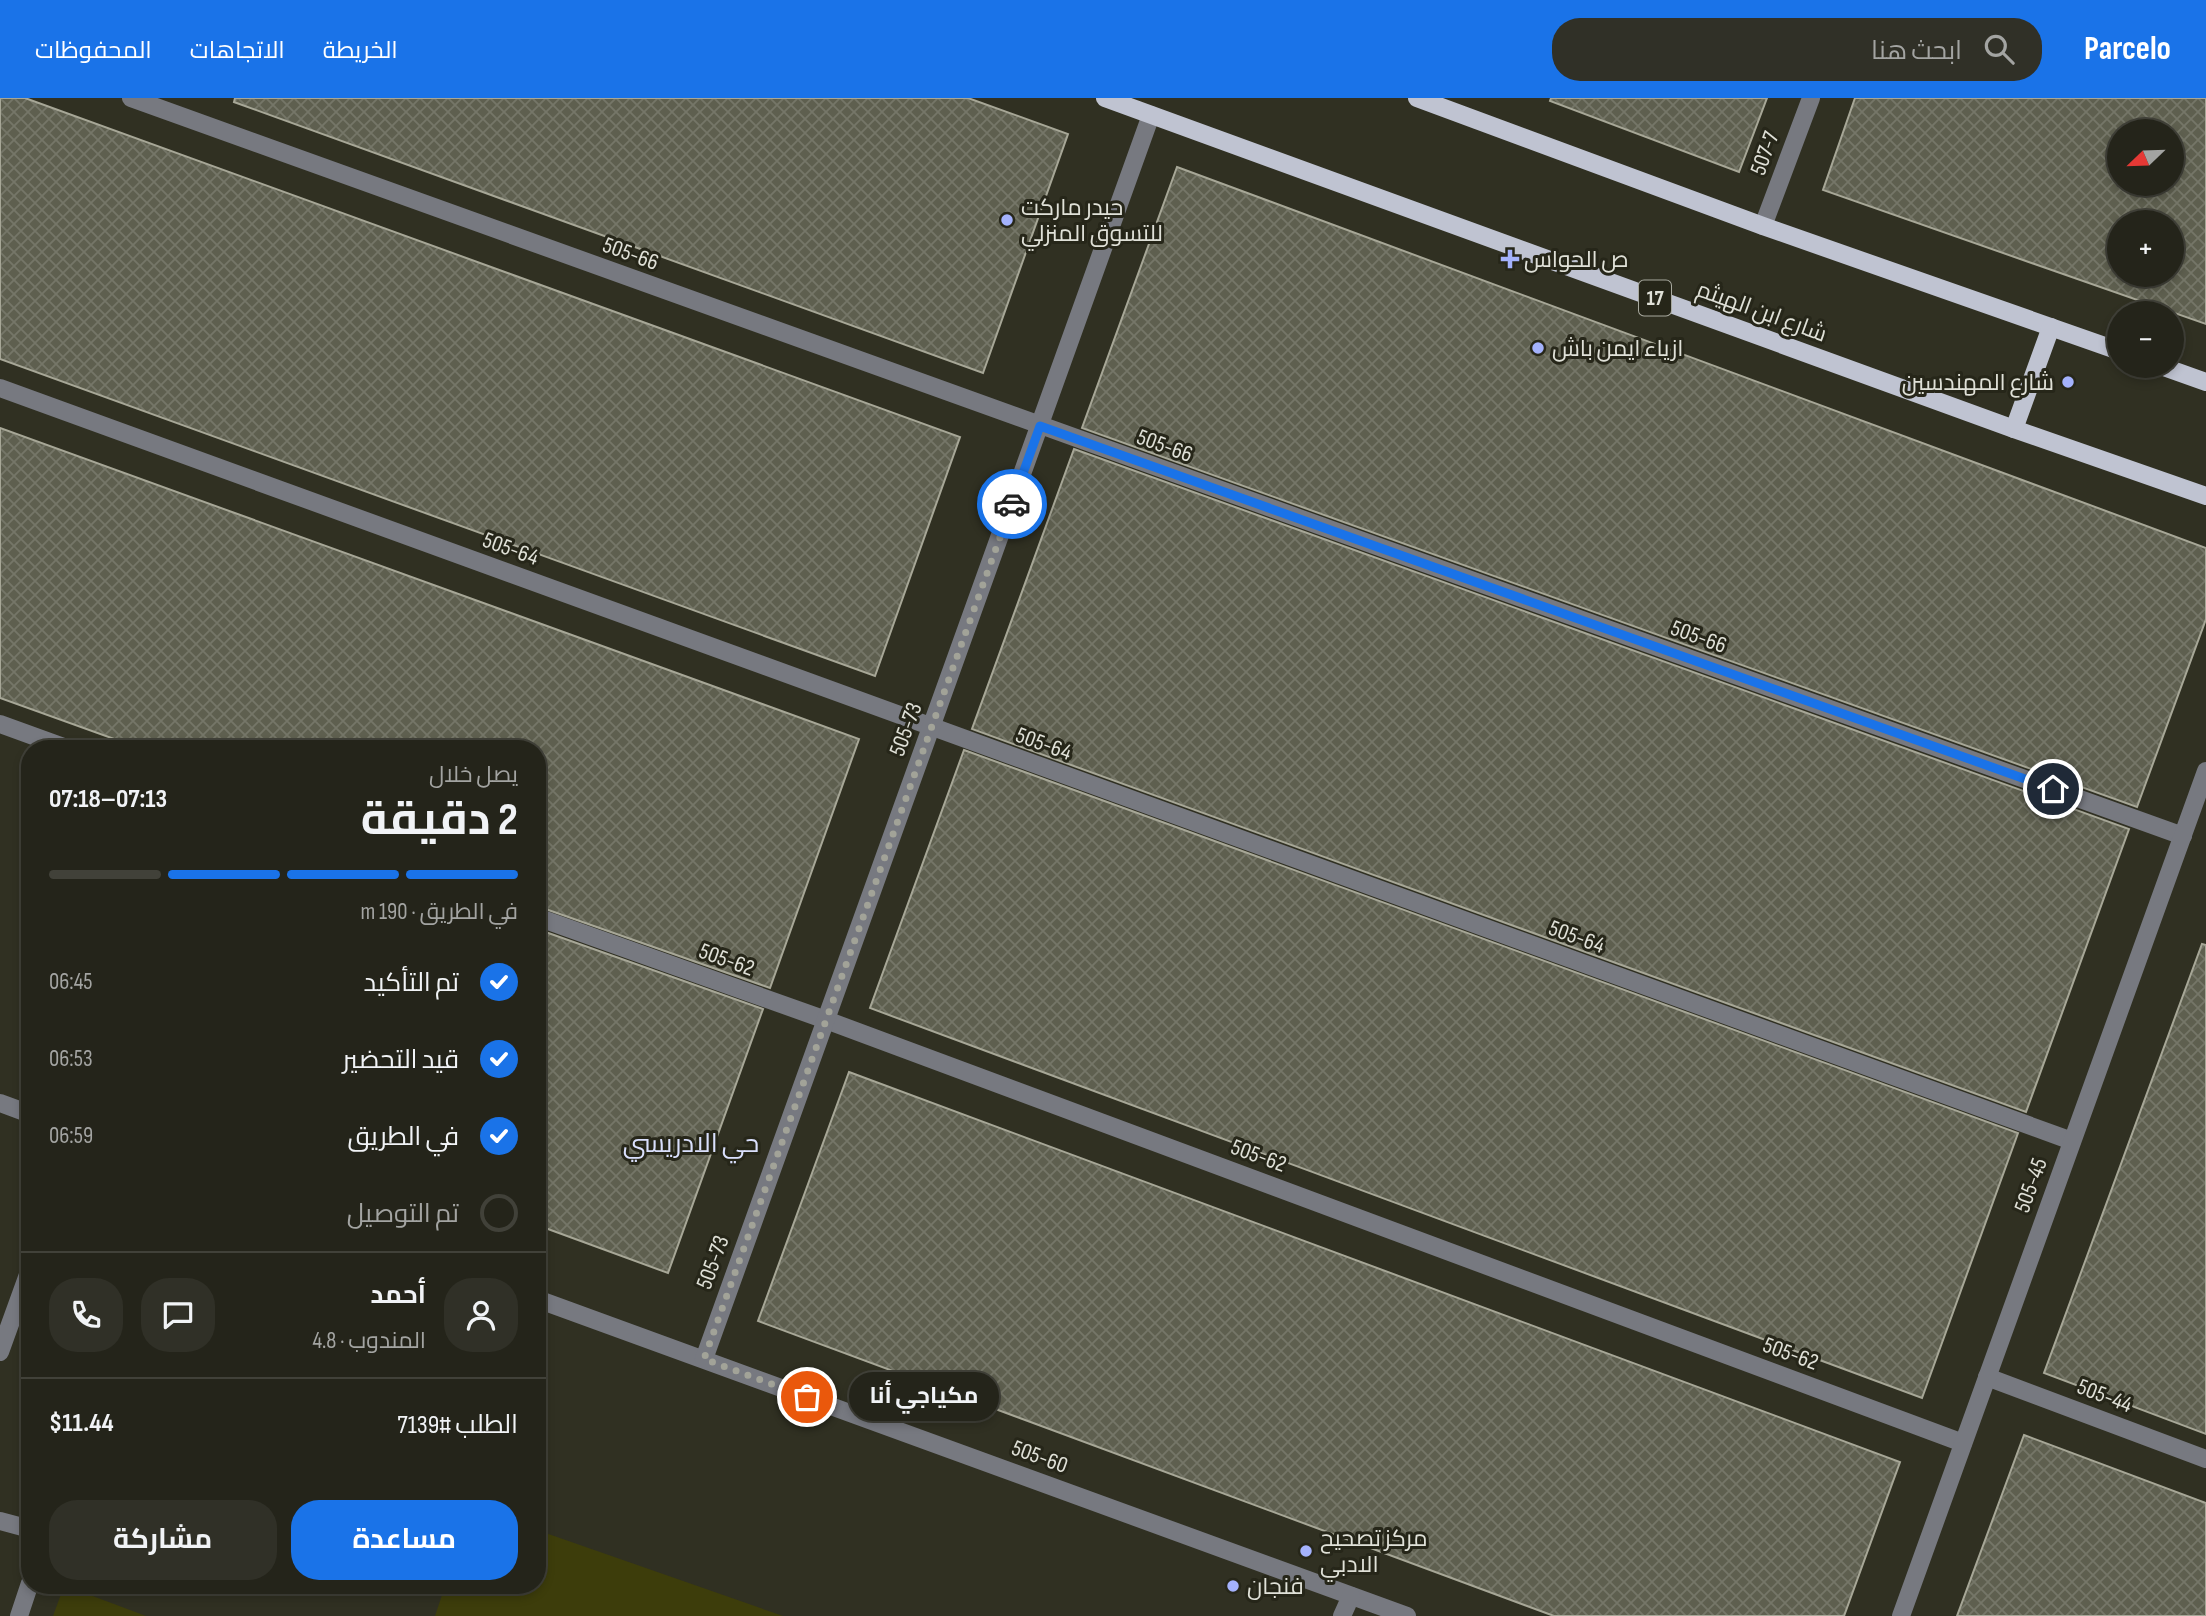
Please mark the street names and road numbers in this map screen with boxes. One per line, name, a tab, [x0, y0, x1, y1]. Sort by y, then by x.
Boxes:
street label: 507-7	[1744, 128, 1786, 179]
street label: 505-66	[599, 231, 662, 277]
street label: شارع ابن الهيثم	[1692, 275, 1831, 349]
road number: 17	[1639, 280, 1671, 316]
street label: 505-66	[1133, 423, 1196, 469]
street label: 505-64	[479, 526, 543, 572]
street label: 505-66	[1667, 614, 1730, 660]
street label: 505-73	[883, 699, 929, 760]
street label: 505-64	[1012, 721, 1076, 767]
street label: 505-64	[1545, 914, 1609, 960]
street label: 505-62	[695, 937, 758, 983]
street label: 505-62	[1227, 1133, 1290, 1179]
street label: 505-45	[2008, 1154, 2054, 1216]
street label: 505-73	[690, 1232, 736, 1293]
street label: 505-62	[1759, 1331, 1822, 1377]
street label: 505-44	[2073, 1373, 2136, 1419]
street label: 505-60	[1008, 1434, 1071, 1480]

